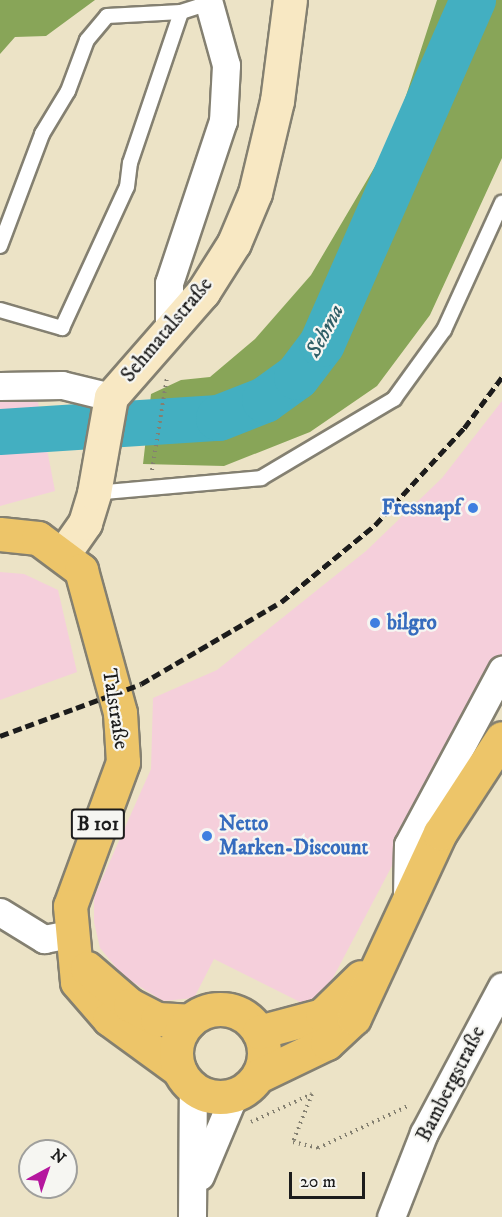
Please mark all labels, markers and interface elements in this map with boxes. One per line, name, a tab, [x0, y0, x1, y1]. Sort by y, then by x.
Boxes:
street label: Sehmatalstraße	[116, 272, 218, 388]
water label: Sehma	[300, 300, 350, 362]
place label: Fressnapf	[382, 495, 461, 521]
marker: Fressnapf	[466, 501, 480, 515]
place label: bilgro	[387, 610, 437, 636]
marker: bilgro	[368, 616, 382, 630]
street label: Talstraße	[96, 667, 134, 751]
road number: B 101	[70, 807, 126, 841]
place label: Netto Marken-Discount	[219, 811, 368, 861]
marker: Netto Marken-Discount	[200, 829, 214, 843]
street label: Bambergstraße	[411, 1022, 491, 1146]
north arrow	[18, 1139, 78, 1199]
text: N	[47, 1145, 70, 1169]
scale bar	[292, 1160, 368, 1198]
text: 20 m	[300, 1171, 336, 1193]

